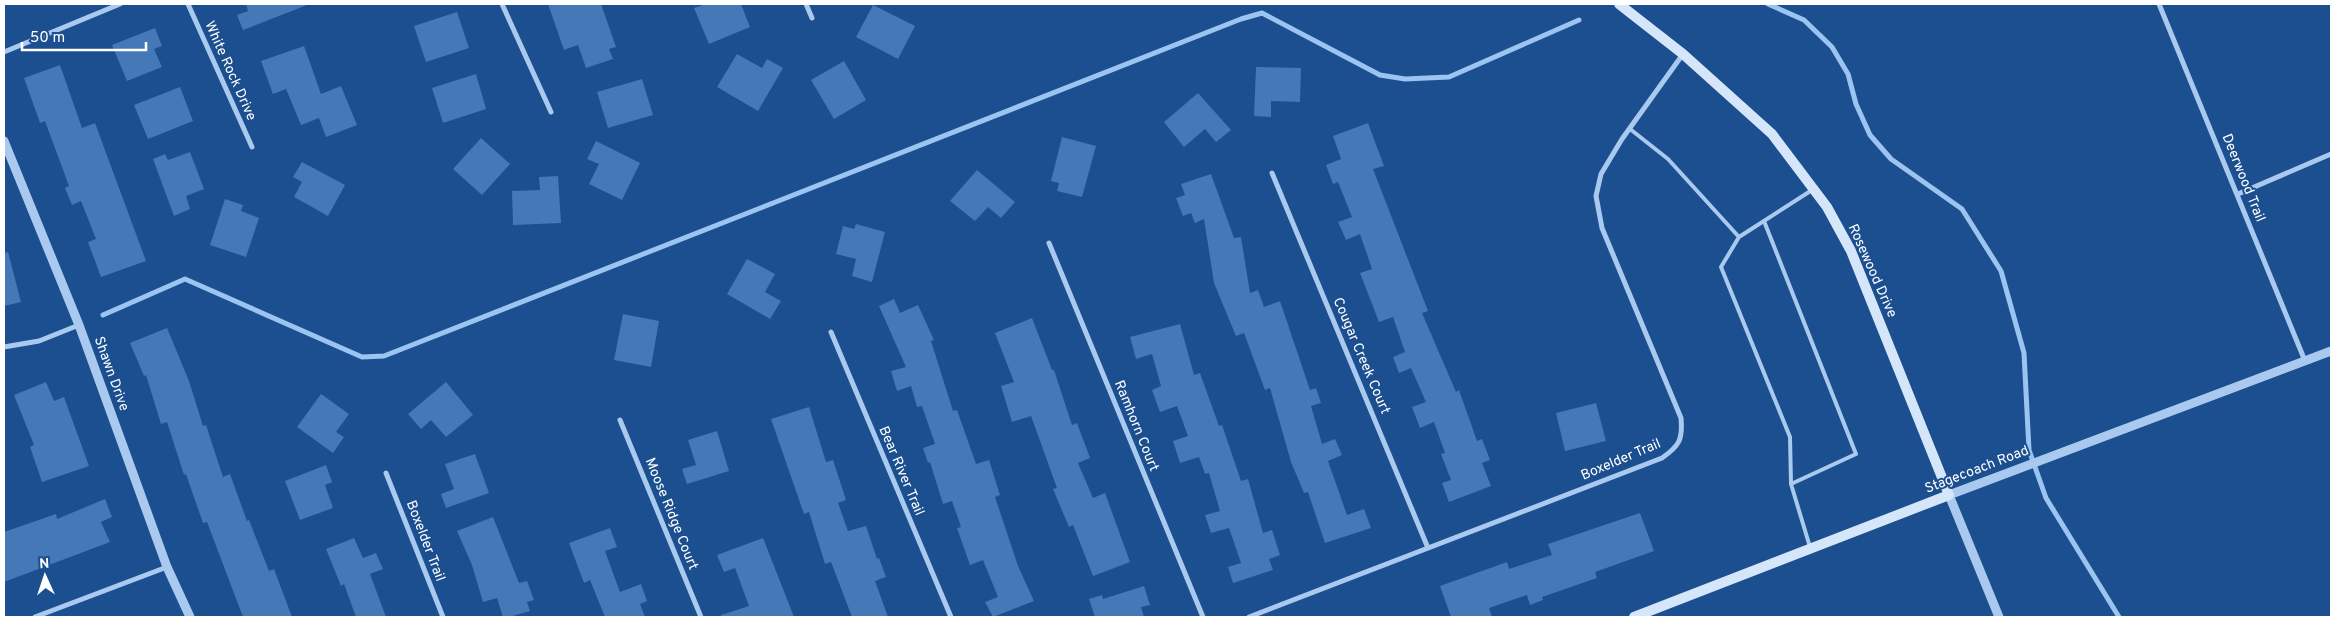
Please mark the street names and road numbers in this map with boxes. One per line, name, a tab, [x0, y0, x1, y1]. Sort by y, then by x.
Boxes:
street label: White Rock Drive	[200, 19, 260, 123]
street label: Deerwood Trail	[2218, 131, 2268, 225]
street label: Rosewood Drive	[1844, 222, 1900, 320]
street label: Cougar Creek Court	[1329, 295, 1393, 417]
street label: Shawn Drive	[90, 334, 132, 414]
street label: Ramhorn Court	[1110, 378, 1162, 474]
street label: Bear River Trail	[875, 424, 927, 518]
street label: Boxelder Trail	[1578, 436, 1664, 484]
street label: Stagecoach Road	[1923, 442, 2031, 498]
street label: Moose Ridge Court	[641, 455, 701, 573]
street label: Boxelder Trail	[402, 498, 448, 584]

